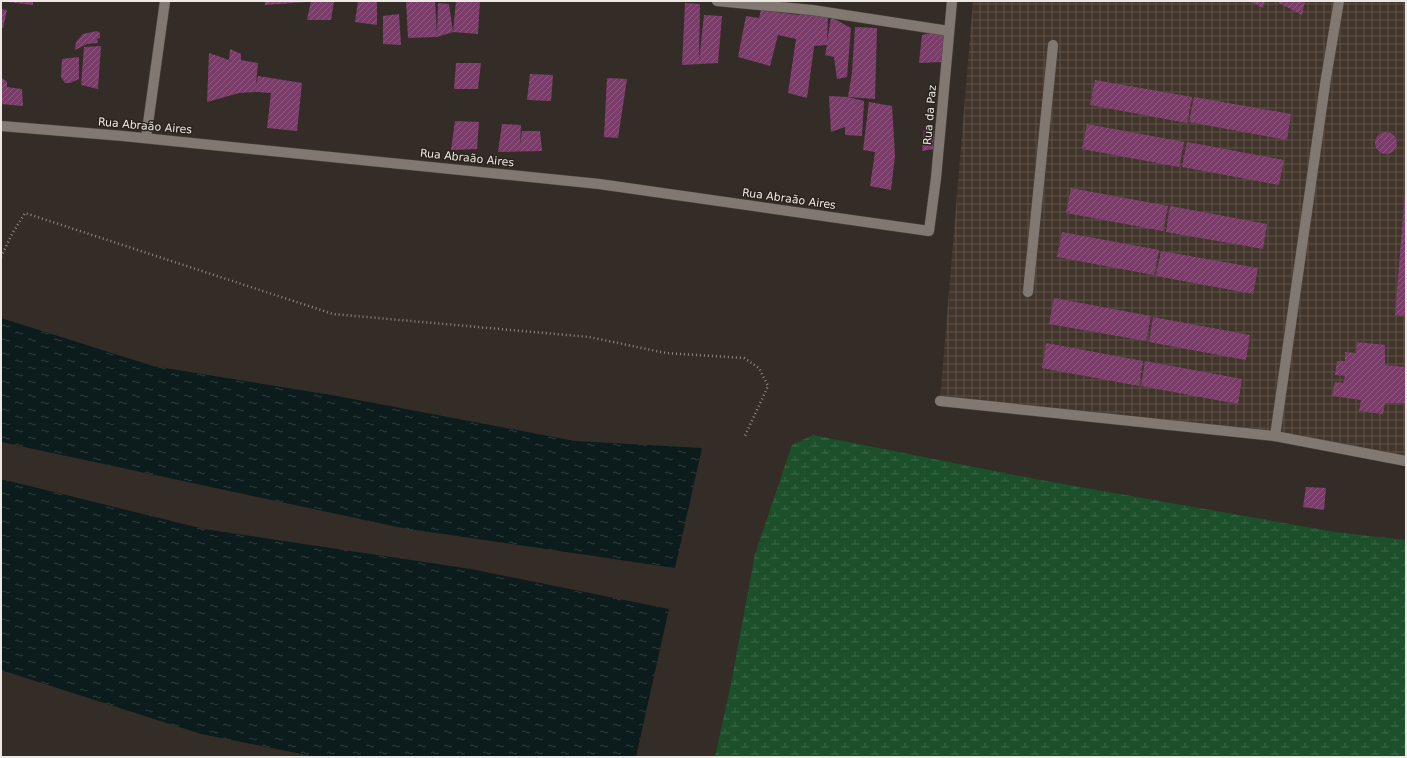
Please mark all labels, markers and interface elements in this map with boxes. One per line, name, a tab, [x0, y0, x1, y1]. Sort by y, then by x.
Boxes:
street label: Rua da Paz	[921, 84, 939, 146]
street label: Rua Abraão Aires	[97, 115, 193, 137]
street label: Rua Abraão Aires	[419, 147, 515, 169]
street label: Rua Abraão Aires	[741, 186, 837, 212]

